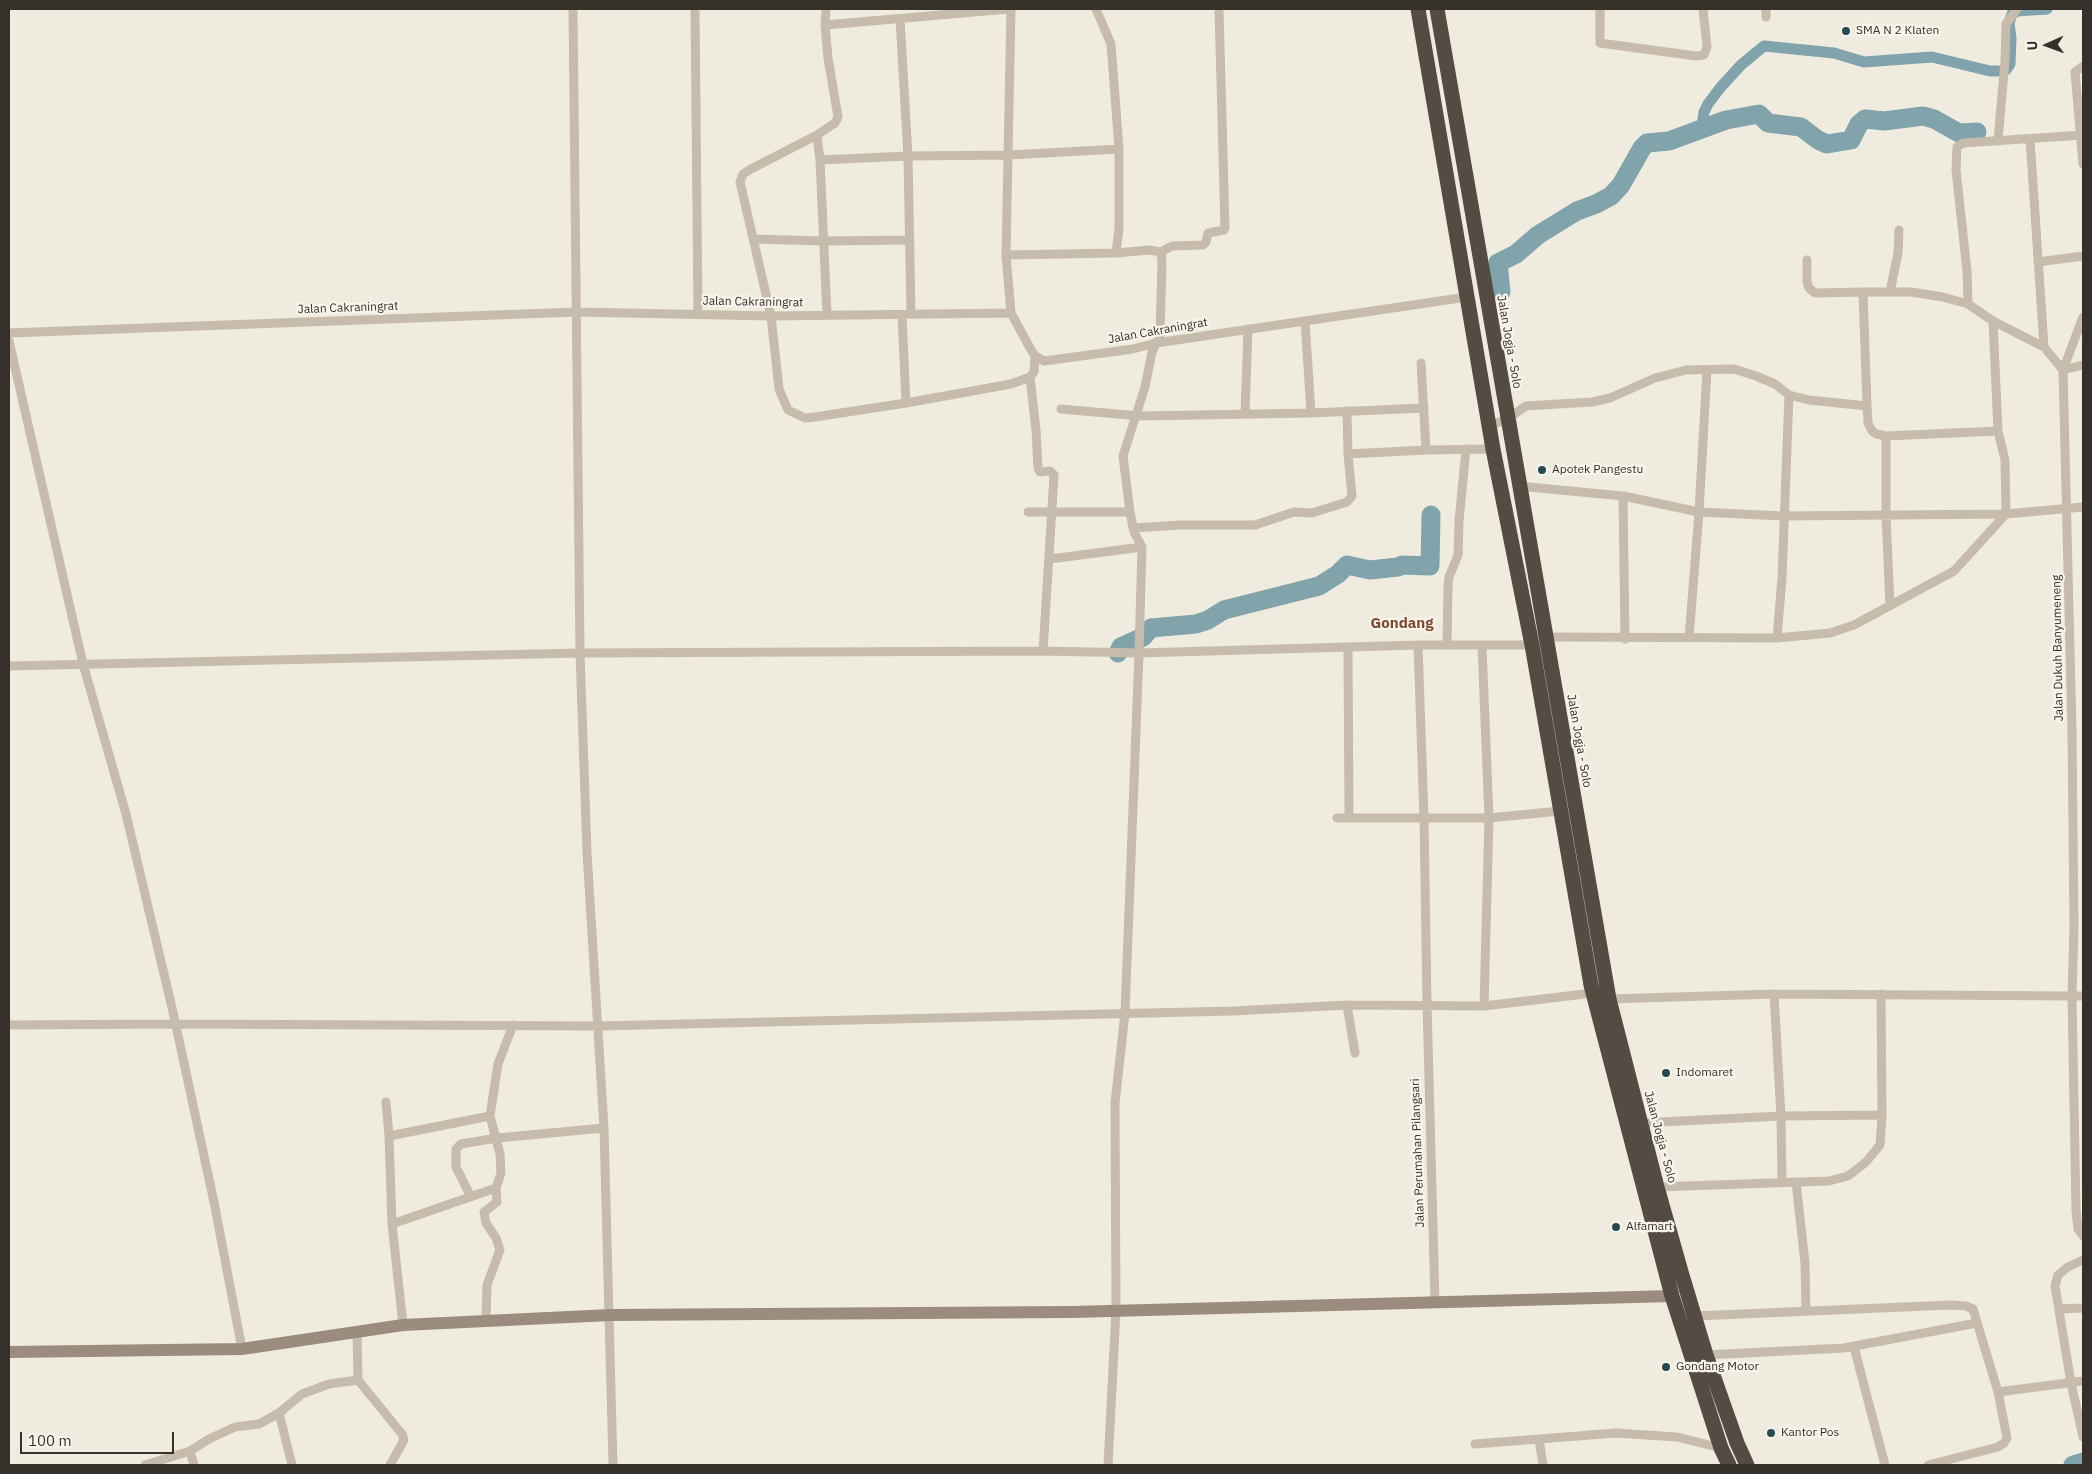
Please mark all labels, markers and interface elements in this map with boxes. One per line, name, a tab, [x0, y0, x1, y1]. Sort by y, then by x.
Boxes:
north arrow	[2022, 20, 2072, 70]
place label: SMA N 2 Klaten	[1856, 24, 1939, 38]
marker: SMA N 2 Klaten	[1840, 25, 1852, 37]
text: U	[2023, 40, 2041, 51]
street label: Jalan Cakraningrat	[703, 294, 803, 310]
street label: Jalan Jogja - Solo	[1494, 294, 1524, 390]
street label: Jalan Cakraningrat	[297, 299, 399, 317]
street label: Jalan Cakraningrat	[1107, 315, 1209, 347]
place label: Apotek Pangestu	[1552, 463, 1643, 477]
marker: Apotek Pangestu	[1536, 464, 1548, 476]
street label: Jalan Dukuh Banyumeneng	[2050, 574, 2066, 722]
district label: Gondang	[1370, 615, 1434, 633]
street label: Jalan Jogja - Solo	[1564, 693, 1594, 789]
place label: Indomaret	[1676, 1066, 1733, 1080]
marker: Indomaret	[1660, 1067, 1672, 1079]
street label: Jalan Perumahan Pilangsari	[1408, 1078, 1428, 1228]
street label: Jalan Jogja - Solo	[1641, 1089, 1679, 1185]
place label: Alfamart	[1626, 1220, 1673, 1234]
marker: Alfamart	[1610, 1221, 1622, 1233]
place label: Gondang Motor	[1676, 1360, 1759, 1374]
marker: Gondang Motor	[1660, 1361, 1672, 1373]
scale bar	[22, 1422, 176, 1454]
place label: Kantor Pos	[1781, 1426, 1839, 1440]
marker: Kantor Pos	[1765, 1427, 1777, 1439]
text: 100 m	[28, 1431, 72, 1450]

